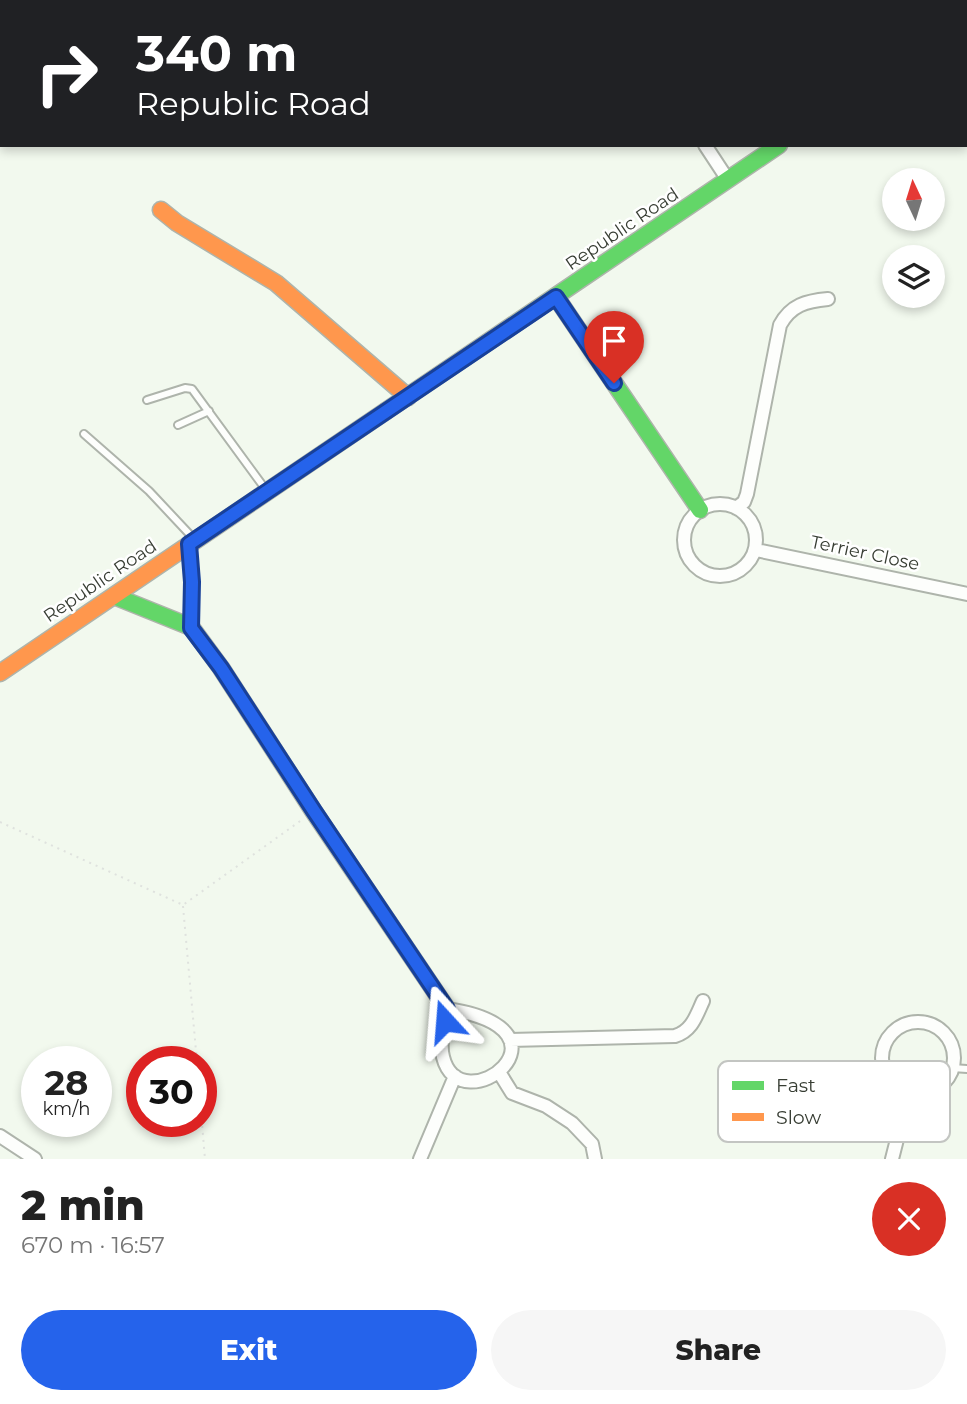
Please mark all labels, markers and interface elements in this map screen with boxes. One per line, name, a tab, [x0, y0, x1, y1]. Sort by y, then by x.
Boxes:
text: 340 m	[136, 24, 297, 83]
icon: right	[21, 28, 112, 119]
text: Republic Road	[136, 84, 371, 123]
north arrow	[882, 168, 945, 231]
map controls	[882, 168, 945, 308]
street label: Republic Road	[561, 183, 683, 275]
button: layers	[882, 245, 945, 308]
pin	[584, 311, 644, 383]
icon: arrive	[595, 322, 633, 360]
street label: Terrier Close	[809, 531, 921, 575]
street label: Republic Road	[39, 535, 161, 627]
position arrow	[408, 984, 482, 1058]
speed limit sign: 30	[126, 1046, 217, 1137]
text: 28	[45, 1061, 88, 1104]
legend	[718, 1061, 950, 1142]
text: Fast	[776, 1074, 816, 1097]
text: km/h	[42, 1098, 91, 1120]
text: Slow	[776, 1106, 821, 1129]
text: 2 min	[21, 1179, 145, 1231]
button: close	[872, 1182, 946, 1256]
text: 670 m · 16:57	[21, 1231, 165, 1259]
button: Exit	[21, 1310, 477, 1390]
button: Share	[491, 1310, 946, 1390]

